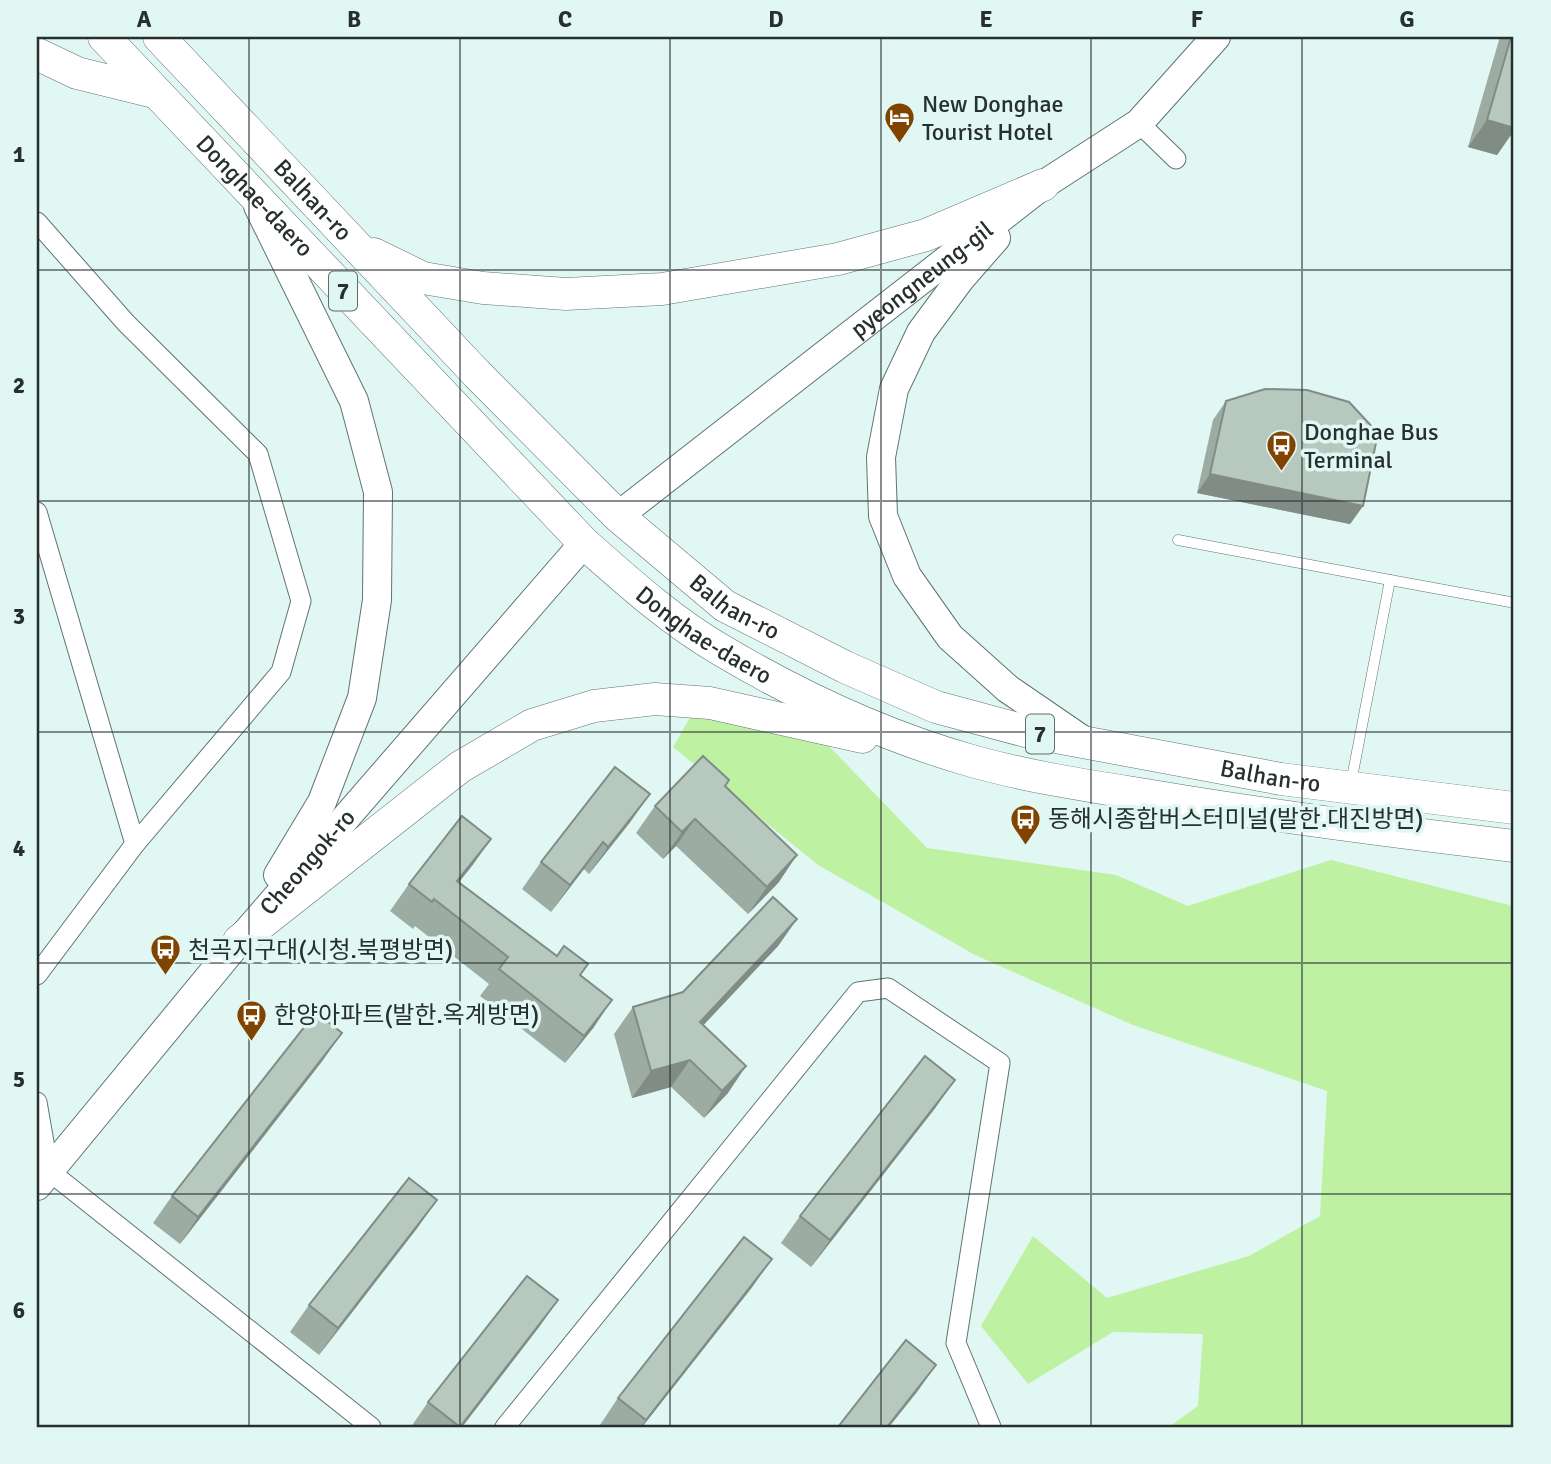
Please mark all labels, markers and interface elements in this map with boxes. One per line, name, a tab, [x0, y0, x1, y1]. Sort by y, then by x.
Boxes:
text: A	[137, 5, 152, 34]
text: B	[347, 5, 361, 34]
text: C	[558, 5, 572, 34]
text: D	[768, 5, 784, 34]
text: E	[979, 5, 993, 34]
text: F	[1191, 5, 1203, 34]
text: G	[1399, 5, 1415, 34]
place label: New Donghae Tourist Hotel	[922, 89, 1064, 147]
hotel icon: New Donghae Tourist Hotel	[882, 101, 916, 145]
street label: Donghae-daero	[190, 129, 320, 263]
text: 1	[13, 140, 25, 169]
street label: Balhan-ro	[267, 153, 358, 247]
street label: pyeongneung-gil	[844, 215, 999, 344]
road number: 7	[329, 272, 357, 310]
text: 2	[13, 371, 25, 400]
place label: Donghae Bus Terminal	[1304, 417, 1438, 475]
bus stop icon: Donghae Bus Terminal	[1264, 429, 1298, 473]
street label: Balhan-ro	[683, 568, 785, 646]
street label: Donghae-daero	[629, 579, 777, 691]
text: 3	[13, 602, 25, 631]
road number: 7	[1026, 714, 1054, 754]
street label: Balhan-ro	[1218, 753, 1322, 799]
bus stop icon: 동해시종합버스터미널(발한.대진방면)	[1008, 802, 1042, 846]
street label: Cheongok-ro	[253, 803, 362, 921]
place label: 동해시종합버스터미널(발한.대진방면)	[1048, 804, 1424, 834]
text: 4	[13, 834, 25, 863]
bus stop icon: 천곡지구대(시청.북평방면)	[148, 933, 182, 977]
place label: 천곡지구대(시청.북평방면)	[188, 935, 453, 965]
bus stop icon: 한양아파트(발한.옥계방면)	[234, 998, 268, 1042]
place label: 한양아파트(발한.옥계방면)	[274, 1000, 539, 1030]
text: 5	[13, 1065, 25, 1094]
text: 6	[13, 1296, 25, 1325]

